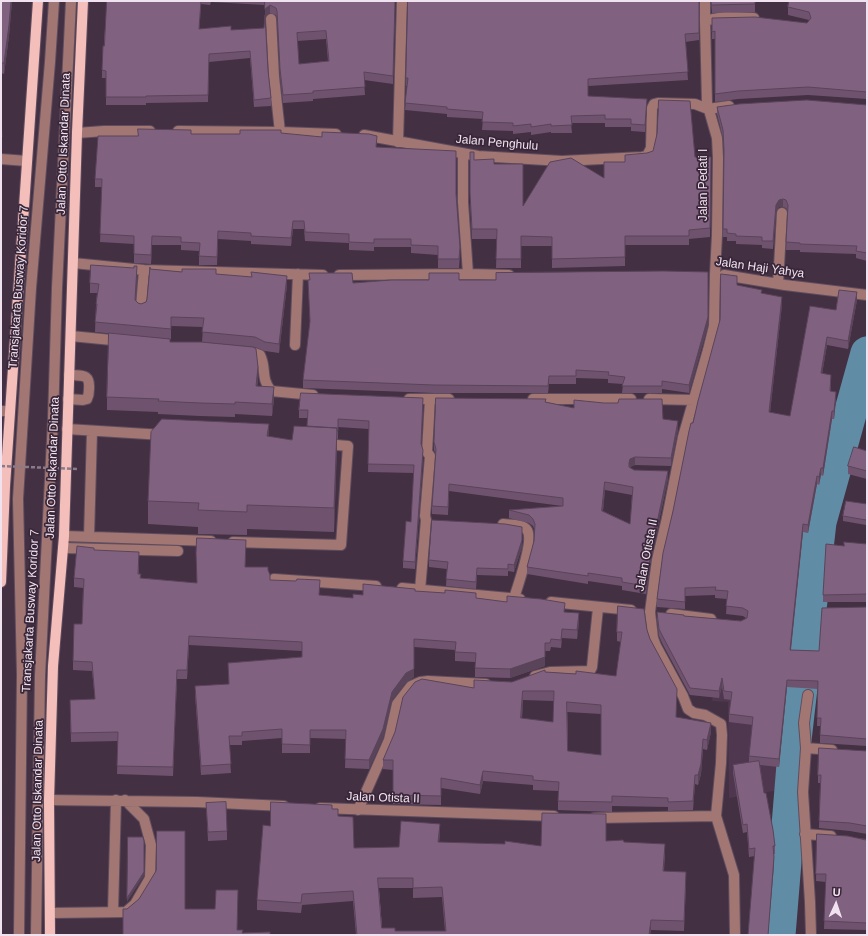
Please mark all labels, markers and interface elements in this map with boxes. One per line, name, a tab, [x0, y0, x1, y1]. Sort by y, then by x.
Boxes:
street label: Jalan Otto Iskandar Dinata	[54, 73, 74, 215]
street label: Jalan Penghulu	[455, 132, 539, 154]
street label: Jalan Pedati I	[697, 149, 711, 221]
street label: Transjakarta Busway Koridor 7	[6, 205, 32, 369]
street label: Jalan Haji Yahya	[715, 255, 805, 281]
street label: Jalan Otto Iskandar Dinata	[43, 397, 63, 539]
street label: Jalan Otista II	[633, 518, 661, 592]
street label: Transjakarta Busway Koridor 7	[20, 529, 42, 693]
street label: Jalan Otto Iskandar Dinata	[30, 720, 46, 862]
street label: Jalan Otista II	[346, 790, 420, 806]
north arrow	[816, 884, 856, 924]
text: U	[832, 886, 841, 898]

